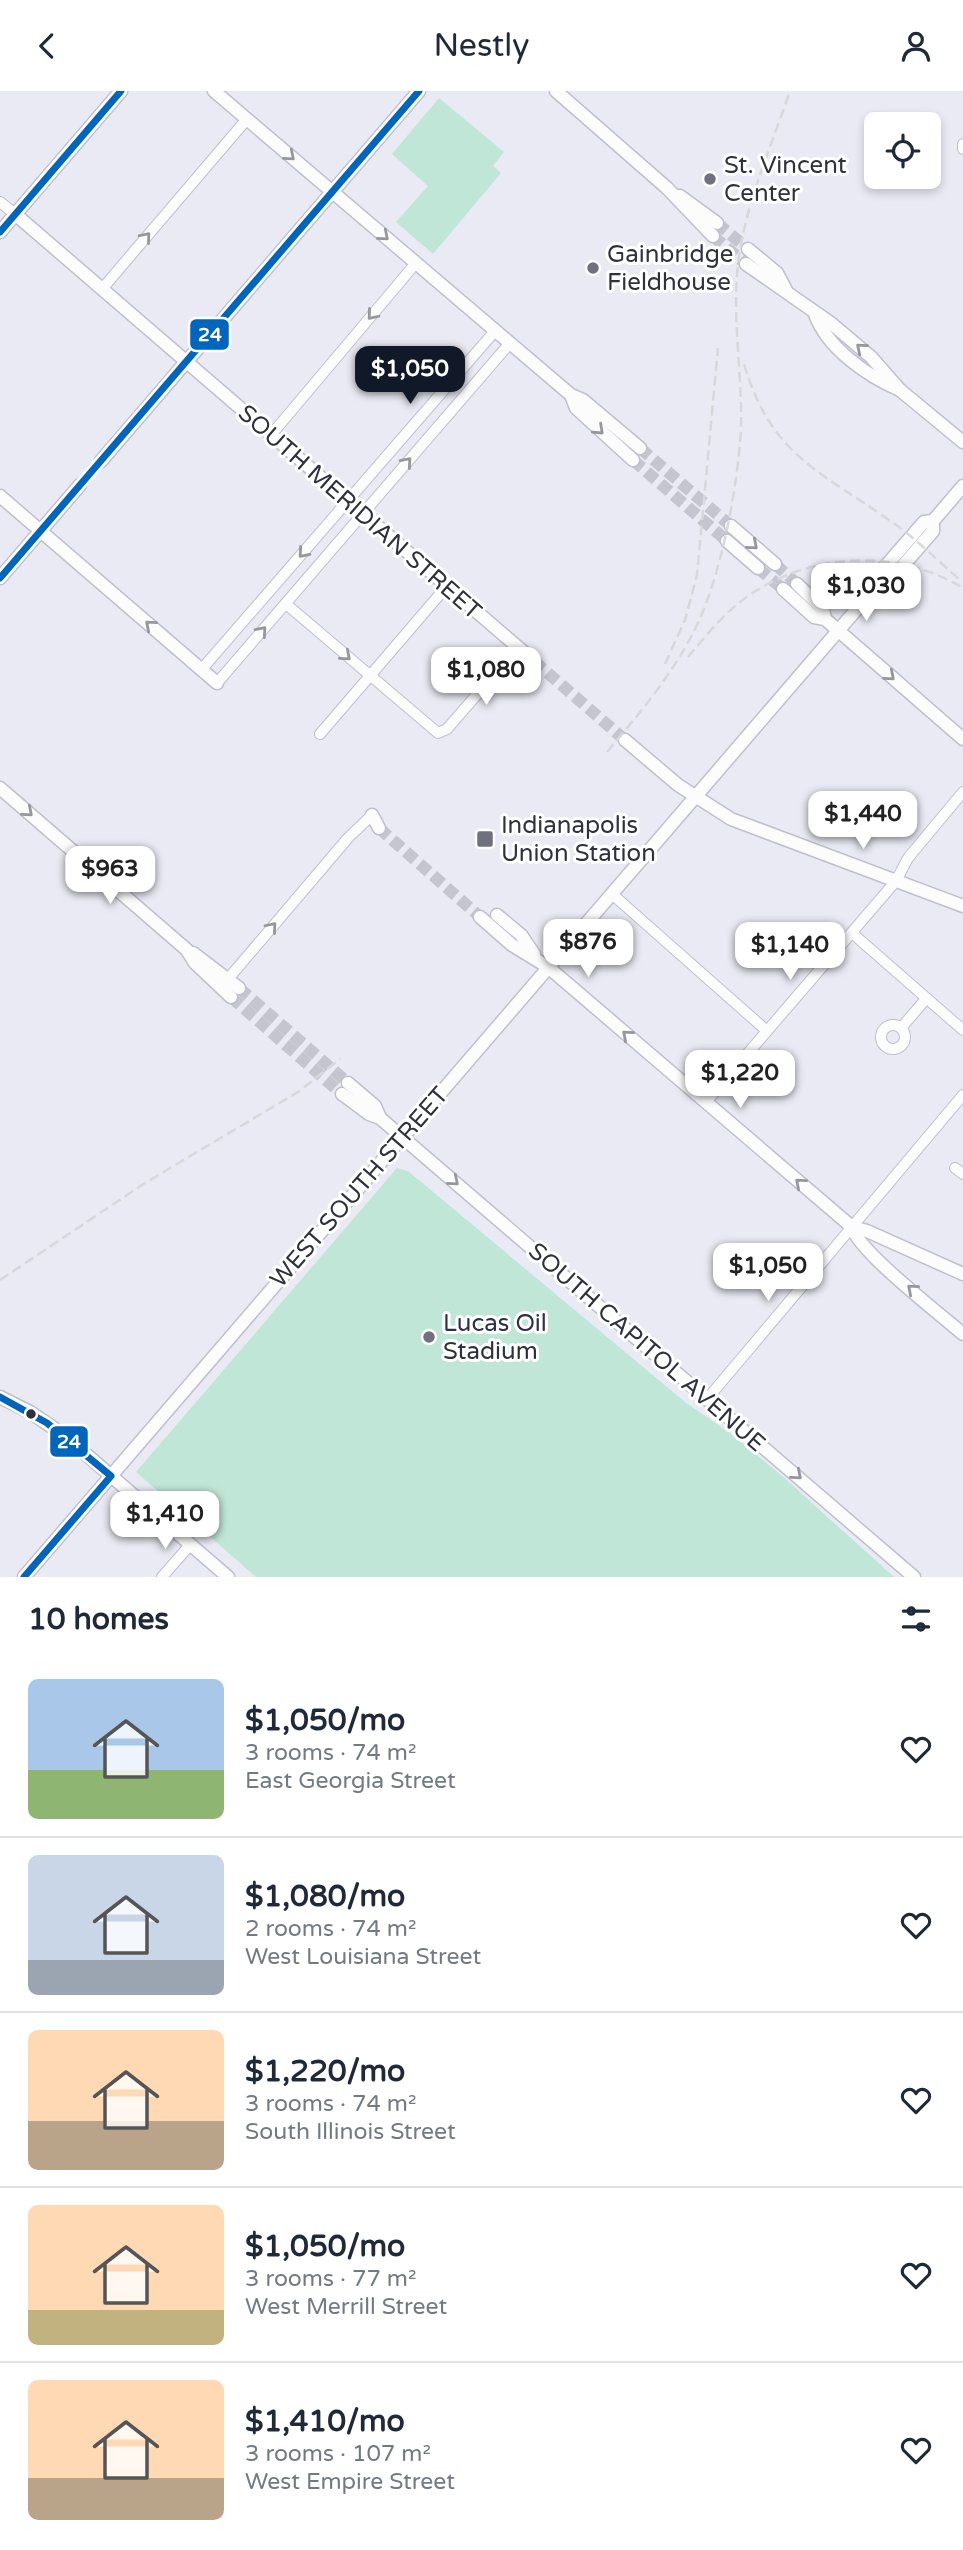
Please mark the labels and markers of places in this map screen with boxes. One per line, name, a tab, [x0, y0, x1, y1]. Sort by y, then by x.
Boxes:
place label: St. Vincent Center	[724, 151, 847, 208]
marker: St. Vincent Center	[702, 171, 718, 187]
place label: Gainbridge Fieldhouse	[607, 240, 733, 297]
marker: Gainbridge Fieldhouse	[585, 260, 601, 276]
pin: $1,050	[353, 347, 467, 406]
pin: $1,030	[809, 563, 923, 623]
pin: $1,080	[429, 647, 543, 707]
pin: $1,440	[806, 791, 920, 851]
place label: Indianapolis Union Station	[501, 811, 656, 868]
marker: Indianapolis Union Station	[475, 829, 495, 849]
pin: $963	[69, 847, 151, 906]
pin: $876	[547, 919, 629, 979]
pin: $1,140	[733, 923, 847, 982]
pin: $1,220	[683, 1051, 797, 1110]
pin: $1,050	[711, 1243, 825, 1303]
place label: Lucas Oil Stadium	[443, 1309, 547, 1366]
marker: Lucas Oil Stadium	[421, 1329, 437, 1345]
unlabelled marker	[24, 1407, 38, 1421]
pin: $1,410	[108, 1491, 222, 1551]

